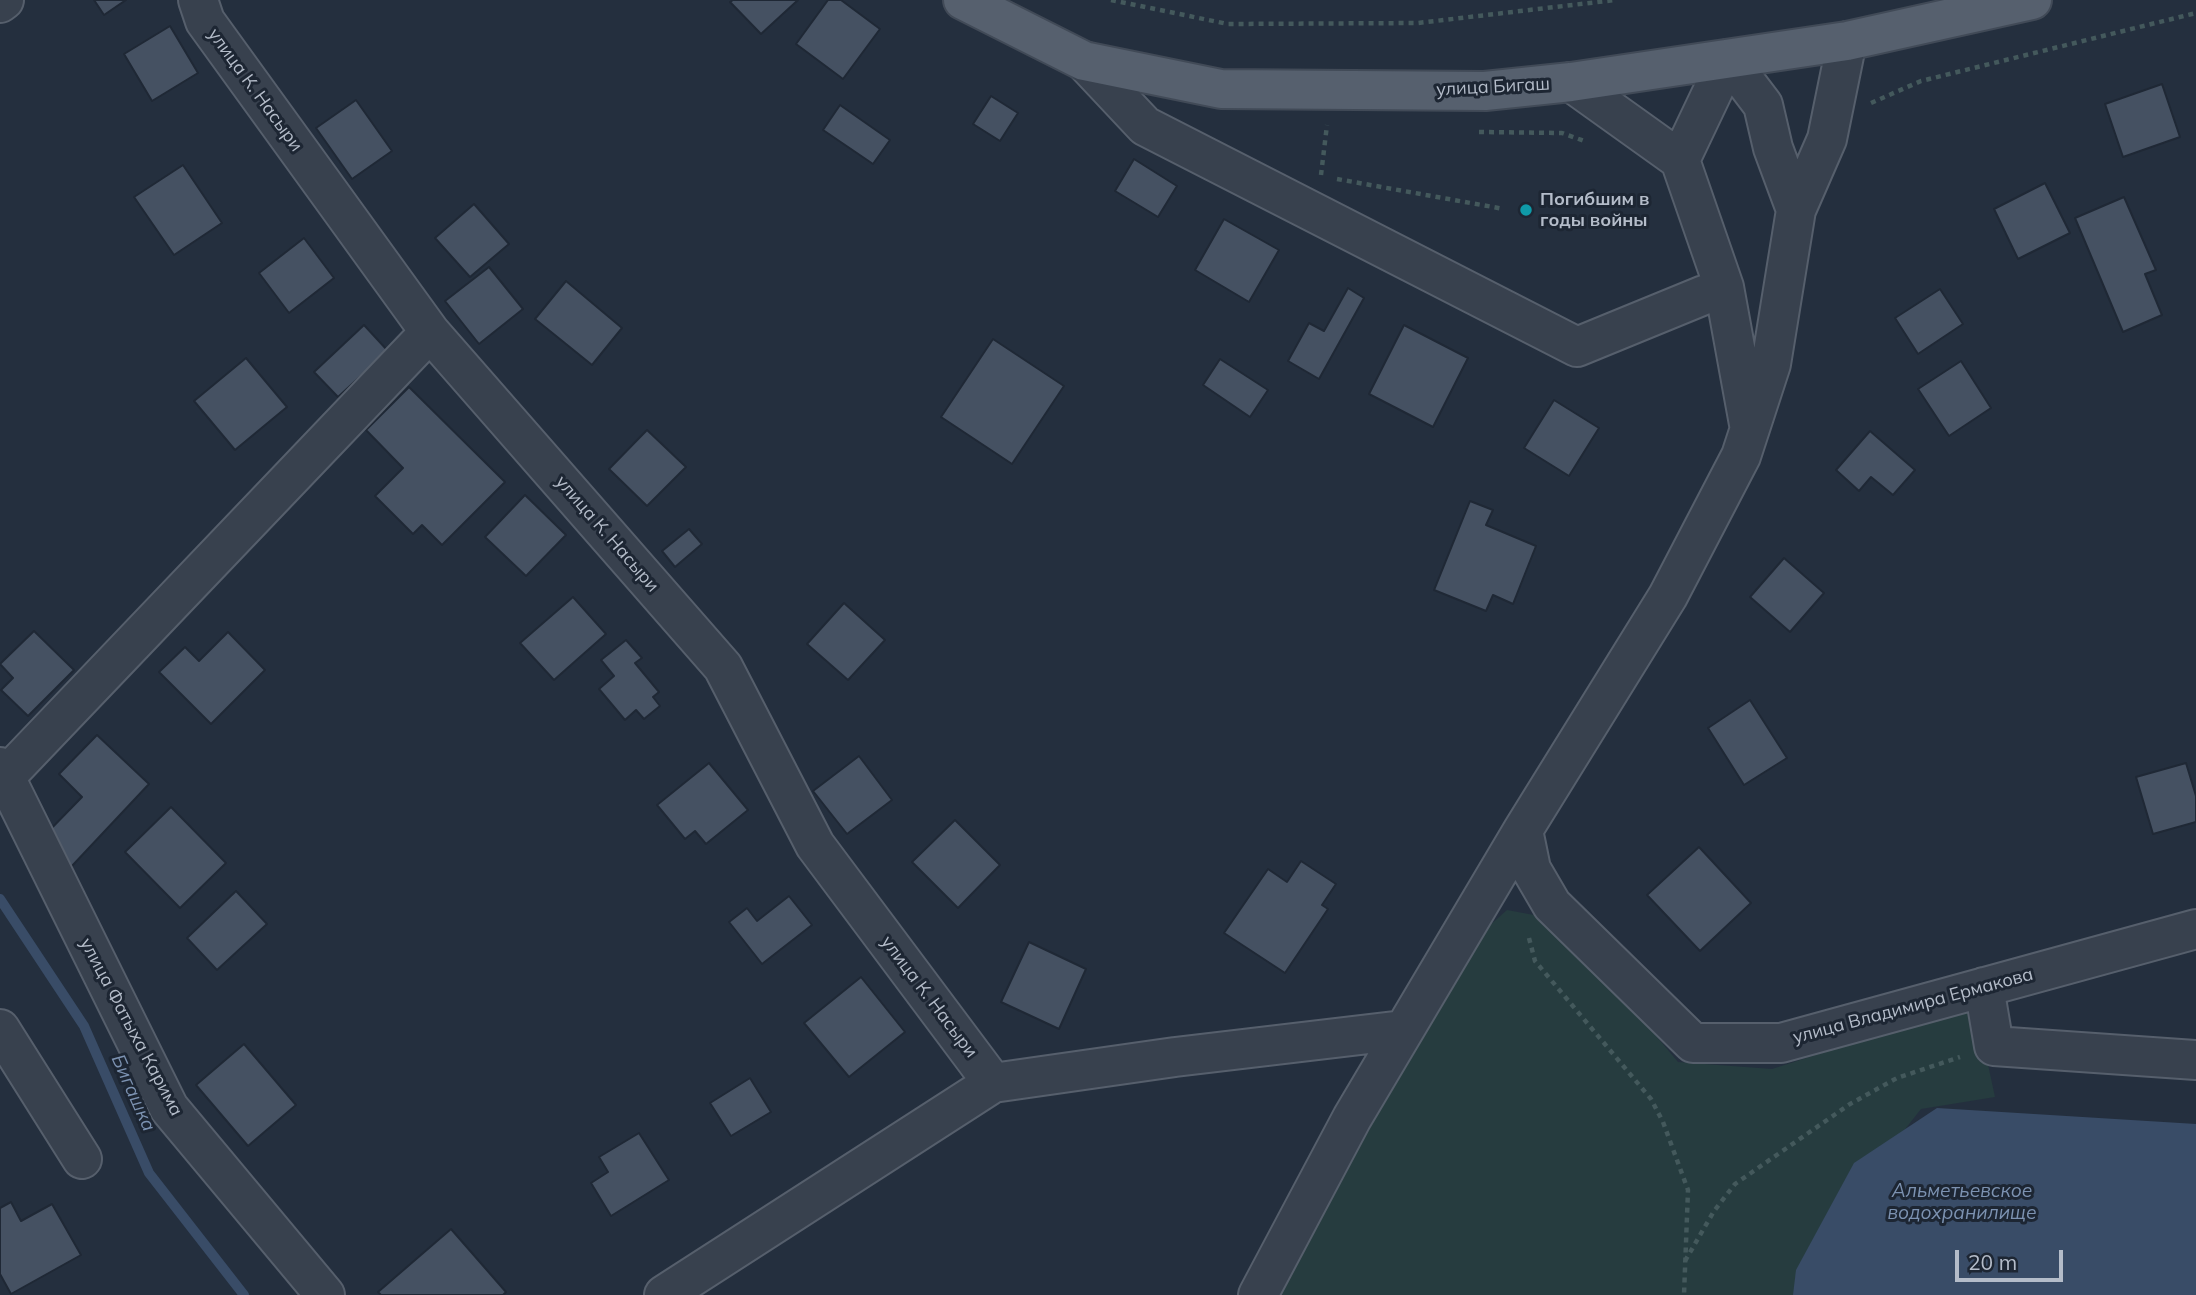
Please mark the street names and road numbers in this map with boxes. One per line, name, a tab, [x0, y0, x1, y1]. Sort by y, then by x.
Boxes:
street label: улица К. Насыри	[203, 24, 307, 156]
street label: улица Бигаш	[1436, 73, 1550, 101]
street label: улица К. Насыри	[551, 471, 663, 597]
street label: улица К. Насыри	[876, 932, 982, 1062]
street label: улица Фатыха Карима	[75, 934, 187, 1120]
street label: улица Владимира Ермакова	[1790, 963, 2036, 1049]

